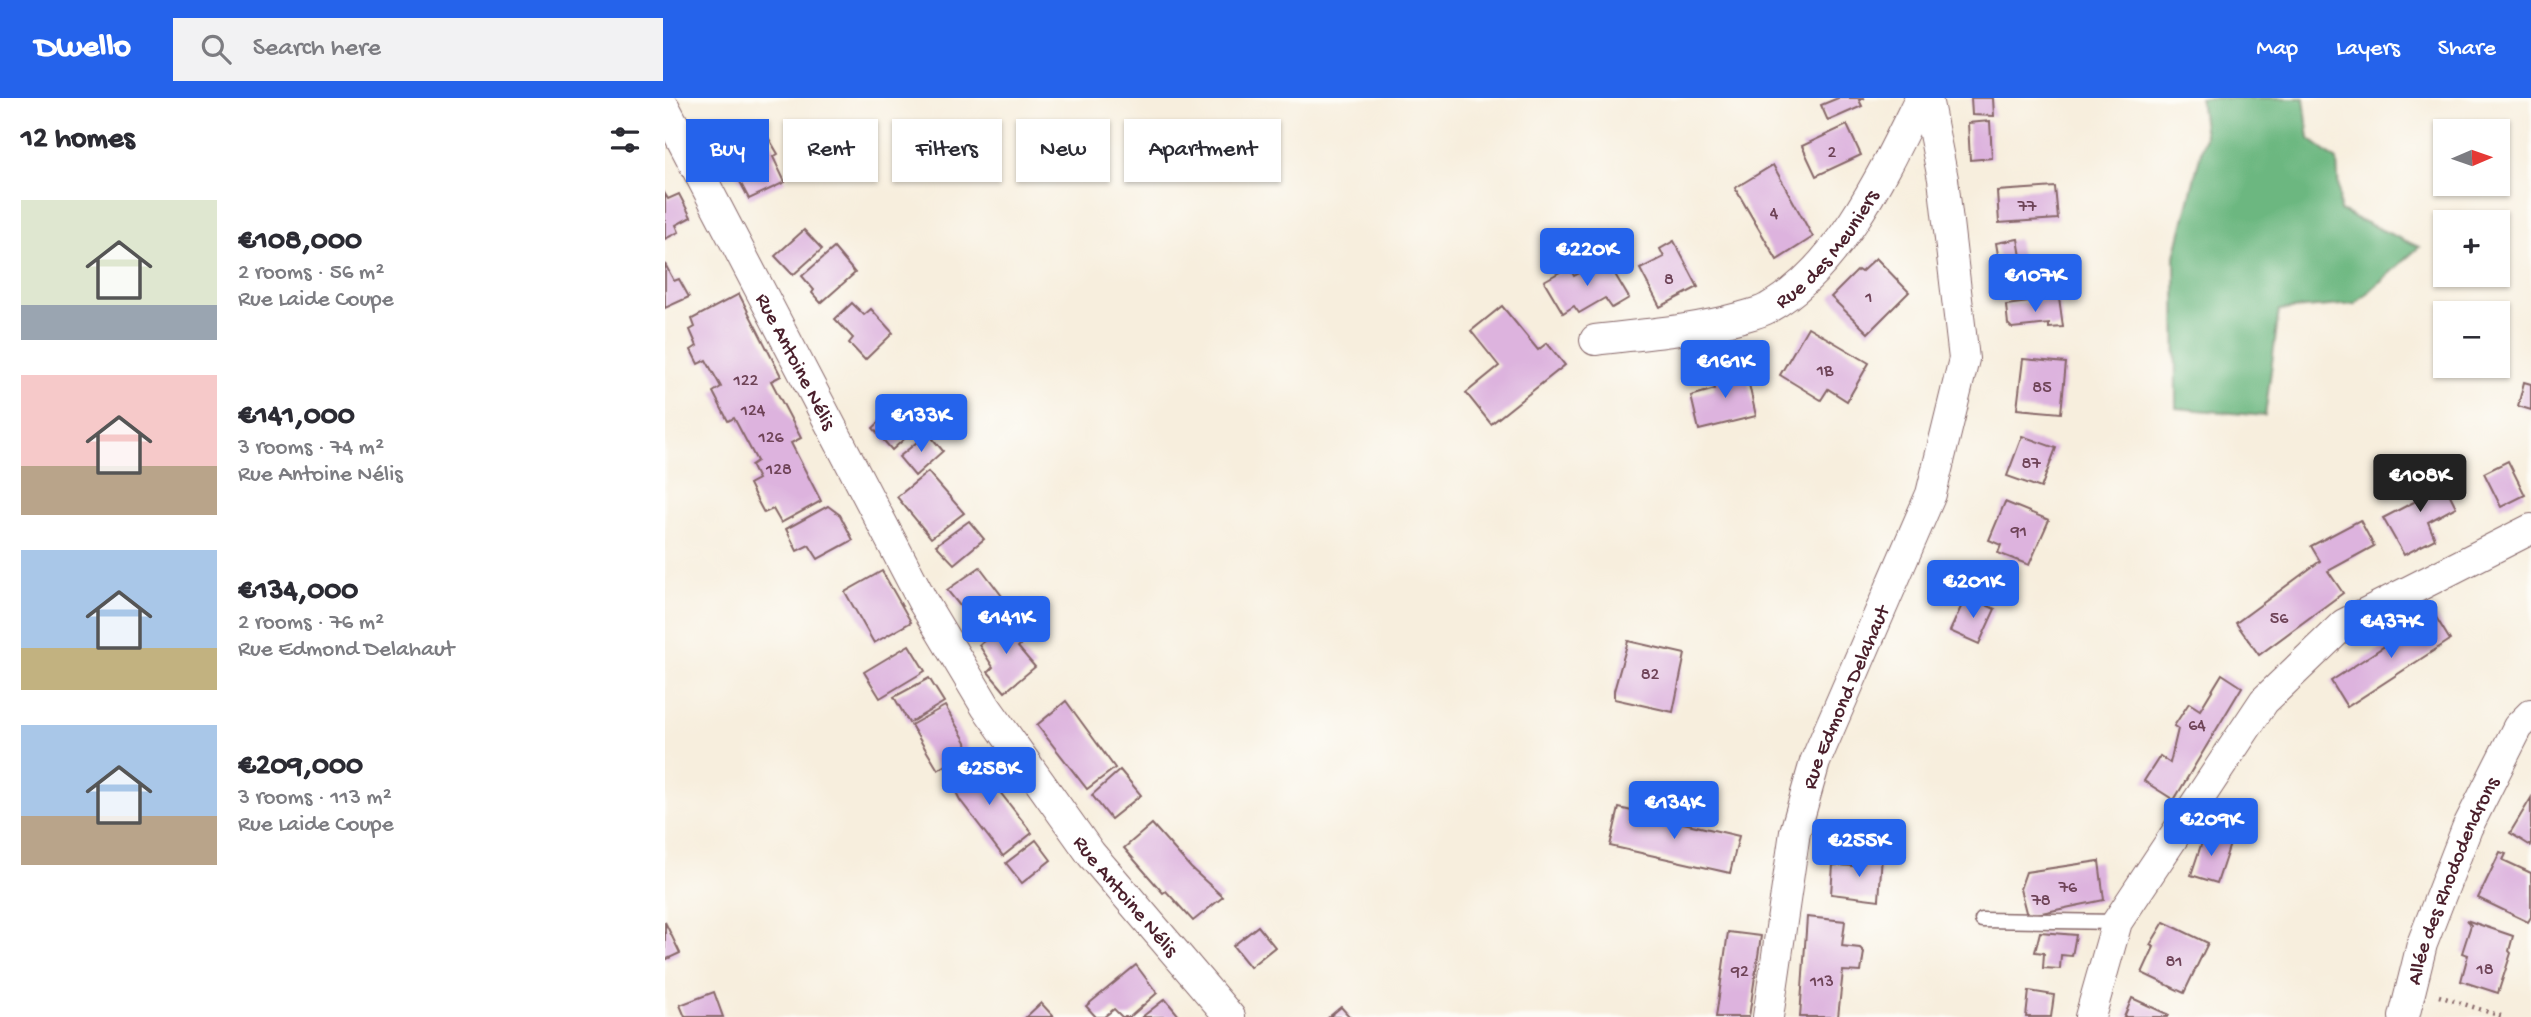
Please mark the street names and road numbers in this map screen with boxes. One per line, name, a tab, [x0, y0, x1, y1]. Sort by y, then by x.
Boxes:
street label: Rue des Meuniers	[1772, 185, 1887, 316]
street label: Rue Antoine Nélis	[748, 290, 840, 436]
street label: Rue Edmond Delahaut	[1799, 600, 1898, 793]
street label: Allée des Rhododendrons	[2403, 772, 2507, 988]
street label: Rue Antoine Nélis	[1066, 832, 1183, 964]

